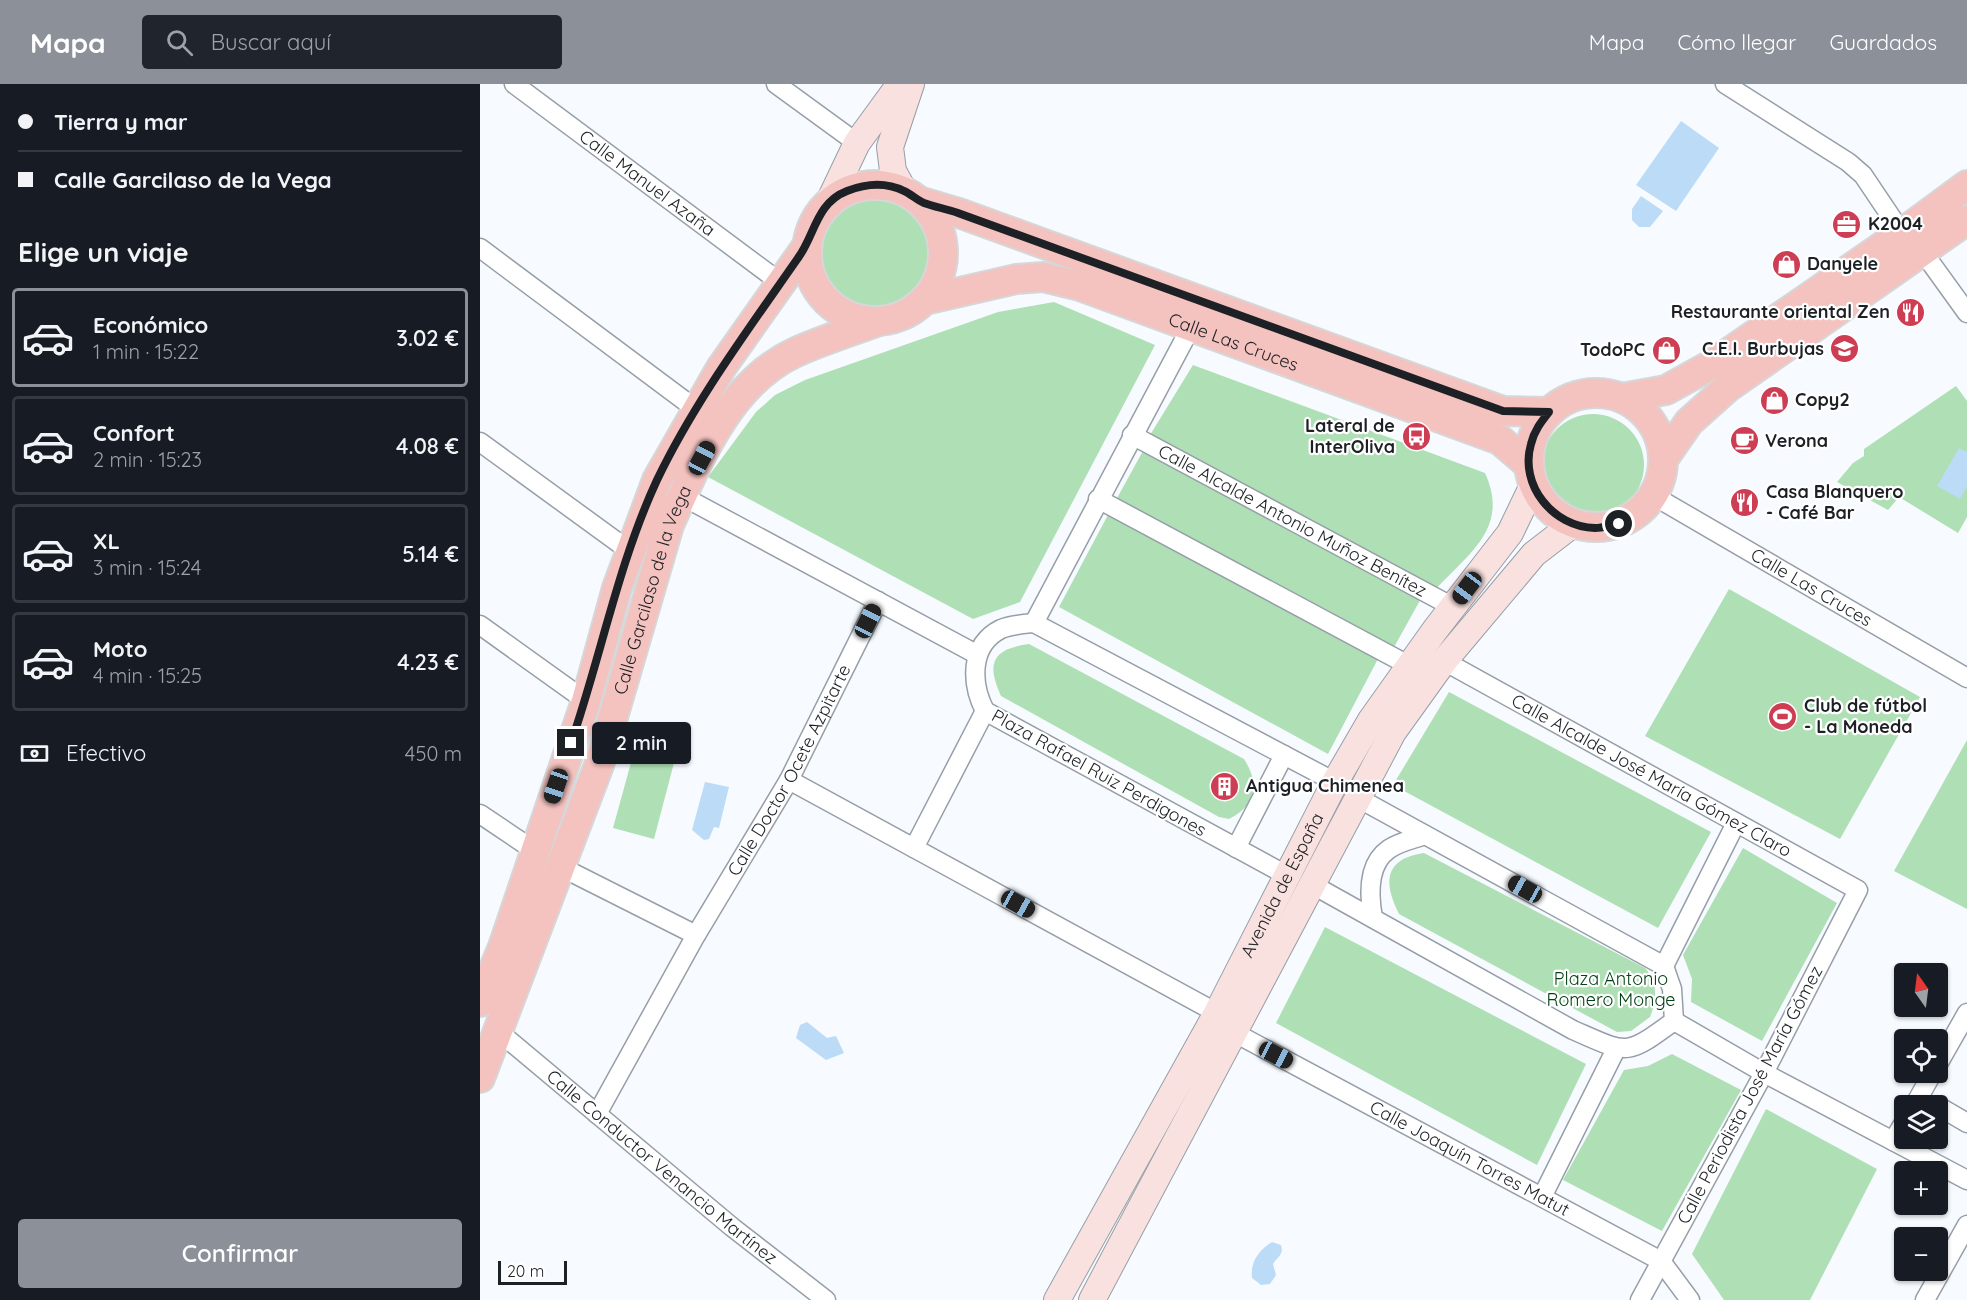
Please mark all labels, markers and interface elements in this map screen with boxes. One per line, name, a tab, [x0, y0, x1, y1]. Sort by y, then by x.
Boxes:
search box	[142, 15, 562, 69]
text: Mapa	[30, 25, 106, 60]
icon: search	[163, 26, 196, 59]
text: Buscar aquí	[211, 28, 331, 56]
text: Mapa	[1589, 29, 1644, 55]
text: Cómo llegar	[1677, 29, 1796, 55]
text: Guardados	[1829, 29, 1937, 55]
text: Tierra y mar	[54, 108, 187, 136]
street label: Calle Manuel Azaña	[575, 125, 720, 241]
text: Calle Garcilaso de la Vega	[54, 166, 332, 194]
office icon: K2004	[1831, 208, 1863, 240]
place label: K2004	[1868, 212, 1923, 235]
text: Elige un viaje	[18, 235, 189, 269]
shop icon: Danyele	[1770, 248, 1802, 280]
place label: Danyele	[1807, 252, 1878, 275]
restaurant icon: Restaurante oriental Zen	[1895, 296, 1927, 328]
place label: Restaurante oriental Zen	[1671, 300, 1890, 323]
street label: Calle Las Cruces	[1166, 307, 1302, 376]
icon: car	[21, 311, 75, 365]
text: Económico	[93, 311, 208, 339]
text: 3.02 €	[396, 324, 459, 352]
school or university icon: C.E.I. Burbujas	[1829, 333, 1861, 365]
shop icon: TodoPC	[1650, 334, 1682, 366]
place label: C.E.I. Burbujas	[1702, 337, 1824, 360]
place label: TodoPC	[1580, 338, 1645, 361]
text: 1 min · 15:22	[93, 339, 199, 364]
shop icon: Copy2	[1758, 384, 1790, 416]
place label: Copy2	[1795, 388, 1850, 411]
place label: Lateral de InterOliva	[1305, 414, 1395, 458]
icon: car	[21, 419, 75, 473]
text: Confort	[93, 419, 175, 447]
bus stop icon: Lateral de InterOliva	[1400, 420, 1432, 452]
cafe icon: Verona	[1728, 425, 1760, 457]
place label: Verona	[1765, 429, 1828, 452]
text: 4.08 €	[396, 432, 459, 460]
car	[686, 438, 718, 478]
street label: Calle Alcalde Antonio Muñoz Benítez	[1154, 439, 1431, 602]
text: 2 min · 15:23	[93, 447, 202, 472]
place label: Casa Blanquero - Café Bar	[1766, 480, 1904, 524]
street label: Calle Garcilaso de la Vega	[608, 482, 696, 697]
restaurant icon: Casa Blanquero - Café Bar	[1729, 486, 1761, 518]
route start	[1605, 510, 1632, 537]
icon: car	[21, 527, 75, 581]
text: XL	[93, 527, 120, 555]
text: 5.14 €	[402, 540, 459, 568]
street label: Calle Las Cruces	[1747, 543, 1876, 631]
text: 3 min · 15:24	[93, 555, 201, 580]
car	[1449, 568, 1485, 608]
car	[852, 601, 884, 641]
icon: car	[21, 635, 75, 689]
text: Moto	[93, 635, 147, 663]
text: 4.23 €	[397, 648, 459, 676]
street label: Calle Doctor Ocete Azpitarte	[722, 660, 856, 880]
text: 4 min · 15:25	[93, 663, 202, 688]
street label: Calle Alcalde José María Gómez Claro	[1507, 689, 1796, 862]
place label: Club de fútbol - La Moneda	[1804, 694, 1927, 738]
sports icon: Club de fútbol - La Moneda	[1767, 700, 1799, 732]
street label: Plaza Rafael Ruiz Perdigones	[988, 704, 1211, 841]
callout: 2 min	[592, 722, 691, 764]
route end	[557, 729, 584, 756]
text: 2 min	[616, 730, 667, 755]
icon: cash	[18, 737, 51, 770]
text: Efectivo	[66, 739, 146, 767]
text: 450 m	[405, 741, 462, 766]
car	[542, 766, 570, 806]
building icon: Antigua Chimenea	[1209, 770, 1241, 802]
place label: Antigua Chimenea	[1246, 774, 1404, 797]
street label: Avenida de España	[1235, 809, 1328, 961]
car	[1505, 872, 1545, 906]
car	[998, 887, 1038, 921]
street label: Calle Periodista José María Gómez	[1672, 962, 1828, 1228]
north arrow	[1894, 963, 1948, 1017]
map controls	[1894, 963, 1948, 1281]
park label: Plaza Antonio Romero Monge	[1547, 967, 1675, 1011]
button: locate	[1894, 1029, 1948, 1083]
car	[1256, 1039, 1296, 1071]
street label: Calle Conductor Venancio Martínez	[542, 1065, 782, 1269]
street label: Calle Joaquín Torres Matut	[1366, 1095, 1574, 1221]
button: layers	[1894, 1095, 1948, 1149]
button: +	[1894, 1161, 1948, 1215]
button: Confirmar	[18, 1219, 462, 1288]
button: −	[1894, 1227, 1948, 1281]
scale bar	[498, 1258, 567, 1286]
text: 20 m	[507, 1261, 544, 1281]

